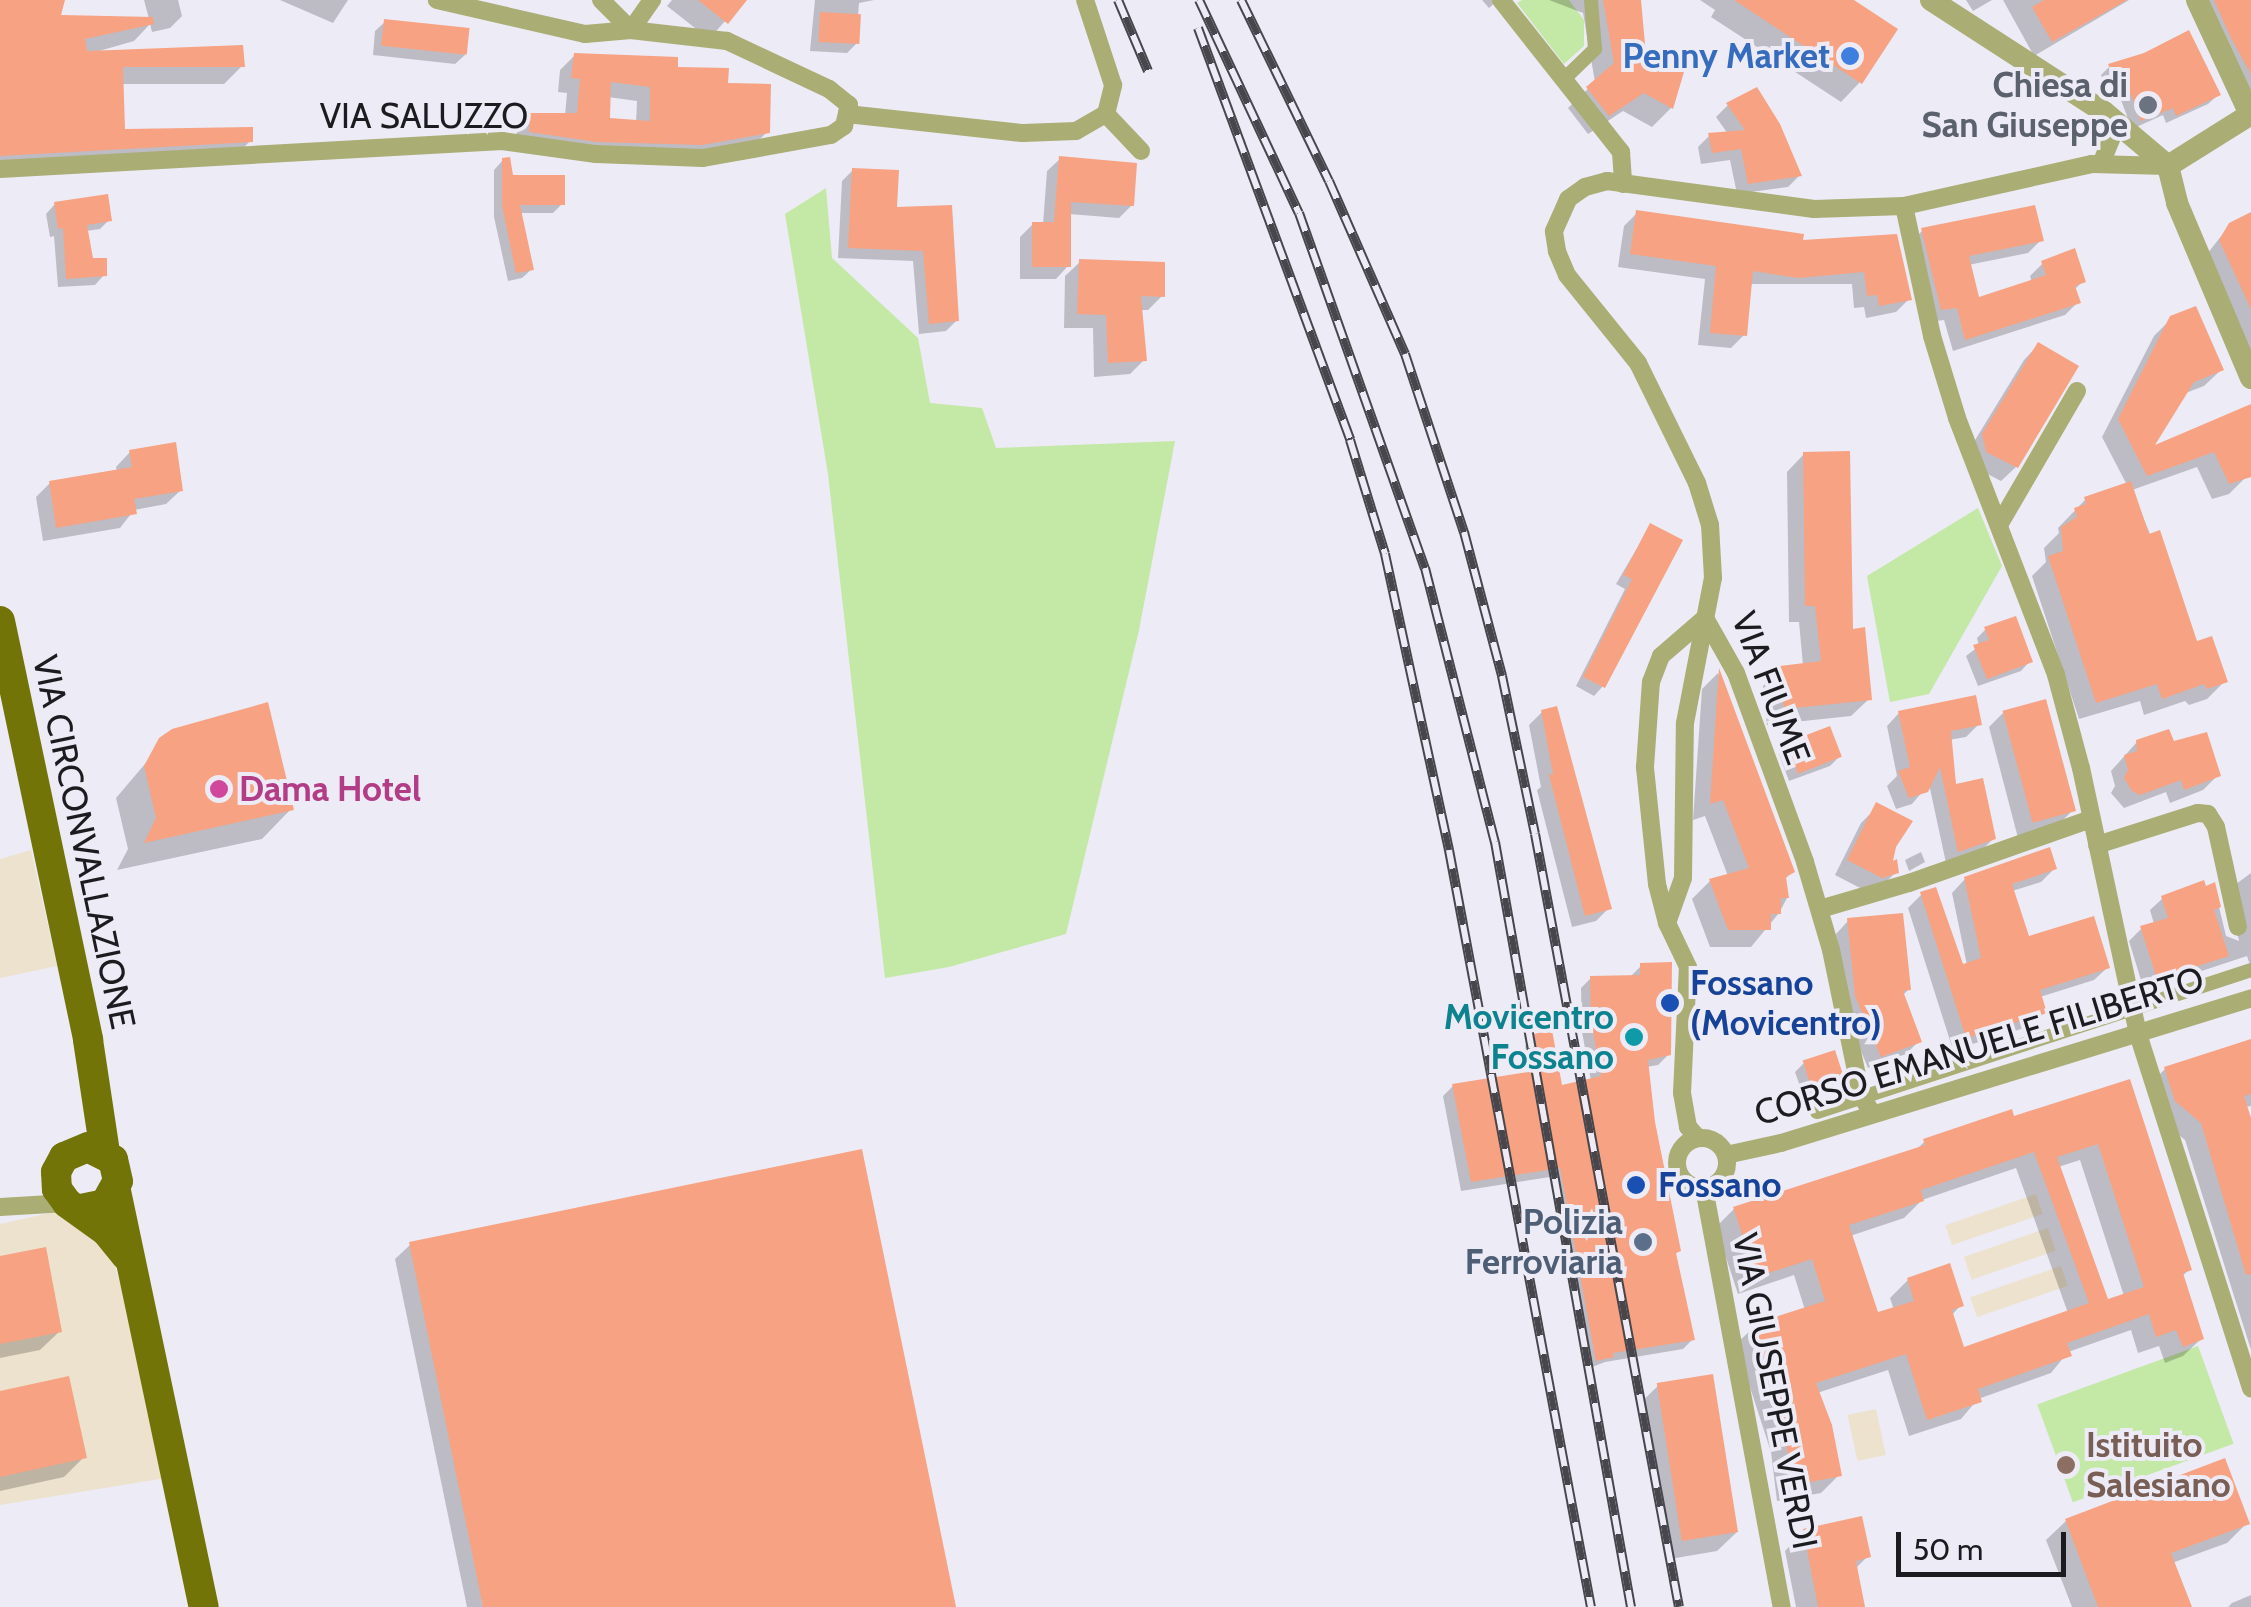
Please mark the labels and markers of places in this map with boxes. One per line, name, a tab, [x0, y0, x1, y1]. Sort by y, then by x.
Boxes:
place label: Penny Market	[1623, 35, 1830, 77]
marker: Penny Market	[1839, 45, 1861, 67]
place label: Chiesa di San Giuseppe	[1921, 64, 2128, 146]
marker: Chiesa di San Giuseppe	[2137, 94, 2159, 116]
place label: Dama Hotel	[239, 768, 421, 810]
marker: Dama Hotel	[208, 778, 230, 800]
place label: Fossano (Movicentro)	[1690, 962, 1882, 1044]
marker: Fossano (Movicentro)	[1659, 992, 1681, 1014]
place label: Movicentro Fossano	[1444, 996, 1614, 1078]
marker: Movicentro Fossano	[1623, 1026, 1645, 1048]
place label: Fossano	[1658, 1164, 1781, 1206]
marker: Fossano	[1623, 1172, 1649, 1198]
place label: Polizia Ferroviaria	[1465, 1201, 1623, 1283]
marker: Polizia Ferroviaria	[1632, 1231, 1654, 1253]
place label: Istituito Salesiano	[2086, 1424, 2231, 1506]
marker: Istituito Salesiano	[2055, 1454, 2077, 1476]

